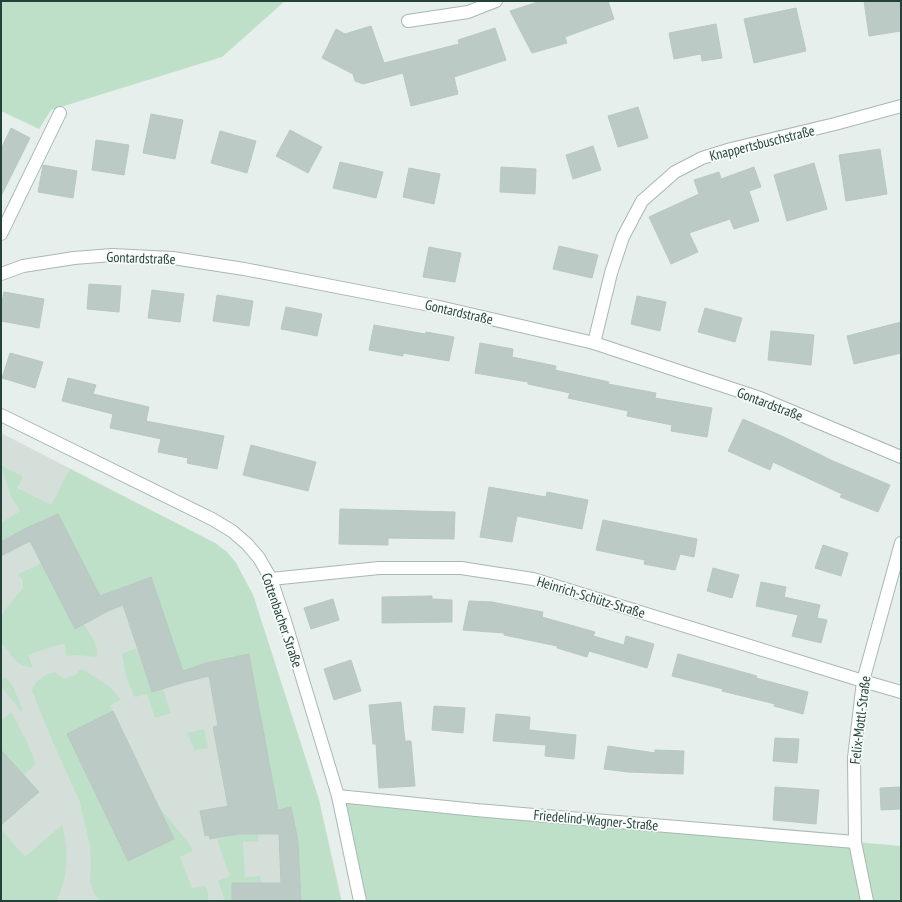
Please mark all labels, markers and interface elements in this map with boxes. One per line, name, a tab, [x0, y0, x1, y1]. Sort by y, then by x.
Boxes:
street label: Knappertsbuschstraße	[708, 121, 817, 165]
street label: Gontardstraße	[106, 248, 176, 268]
street label: Gontardstraße	[423, 295, 495, 329]
street label: Gontardstraße	[735, 383, 806, 425]
street label: Cottenbacher Straße	[257, 570, 307, 670]
street label: Heinrich-Schütz-Straße	[535, 572, 647, 622]
street label: Felix-Mottl-Straße	[846, 674, 874, 765]
street label: Friedelind-Wagner-Straße	[533, 806, 659, 834]

